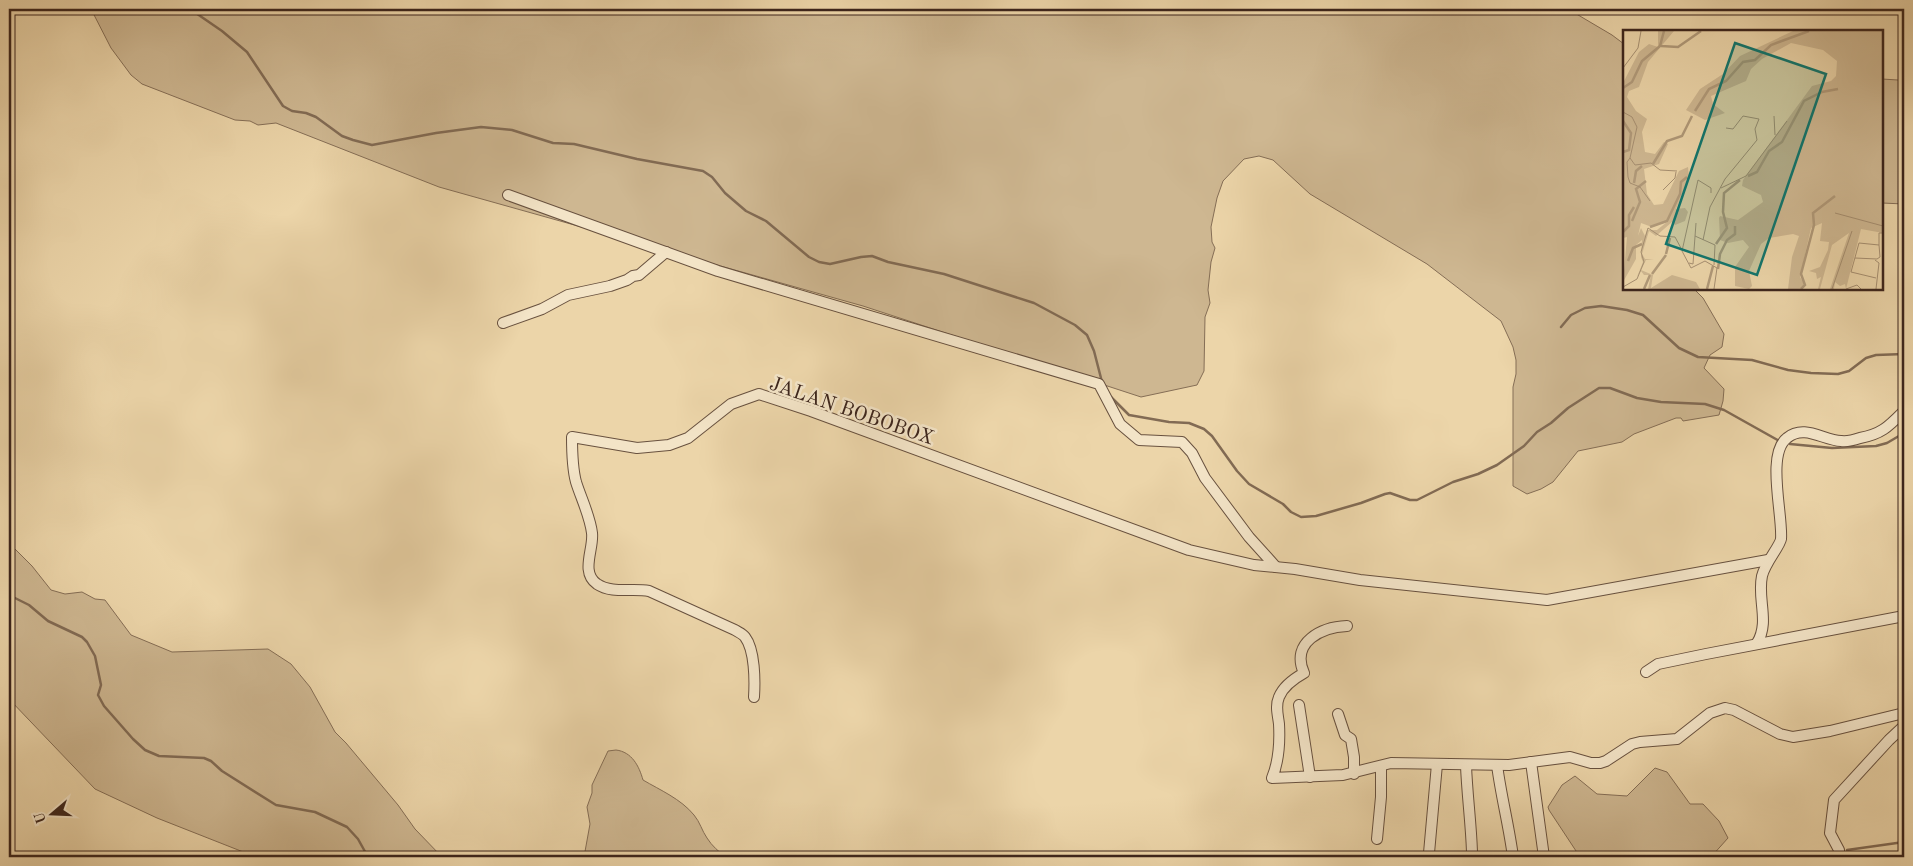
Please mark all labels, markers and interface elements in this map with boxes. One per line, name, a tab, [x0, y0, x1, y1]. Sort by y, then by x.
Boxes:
inset map	[1623, 30, 1883, 290]
street label: JALAN BOBOBOX	[767, 374, 936, 449]
north arrow	[28, 788, 78, 838]
text: U	[32, 810, 49, 825]

